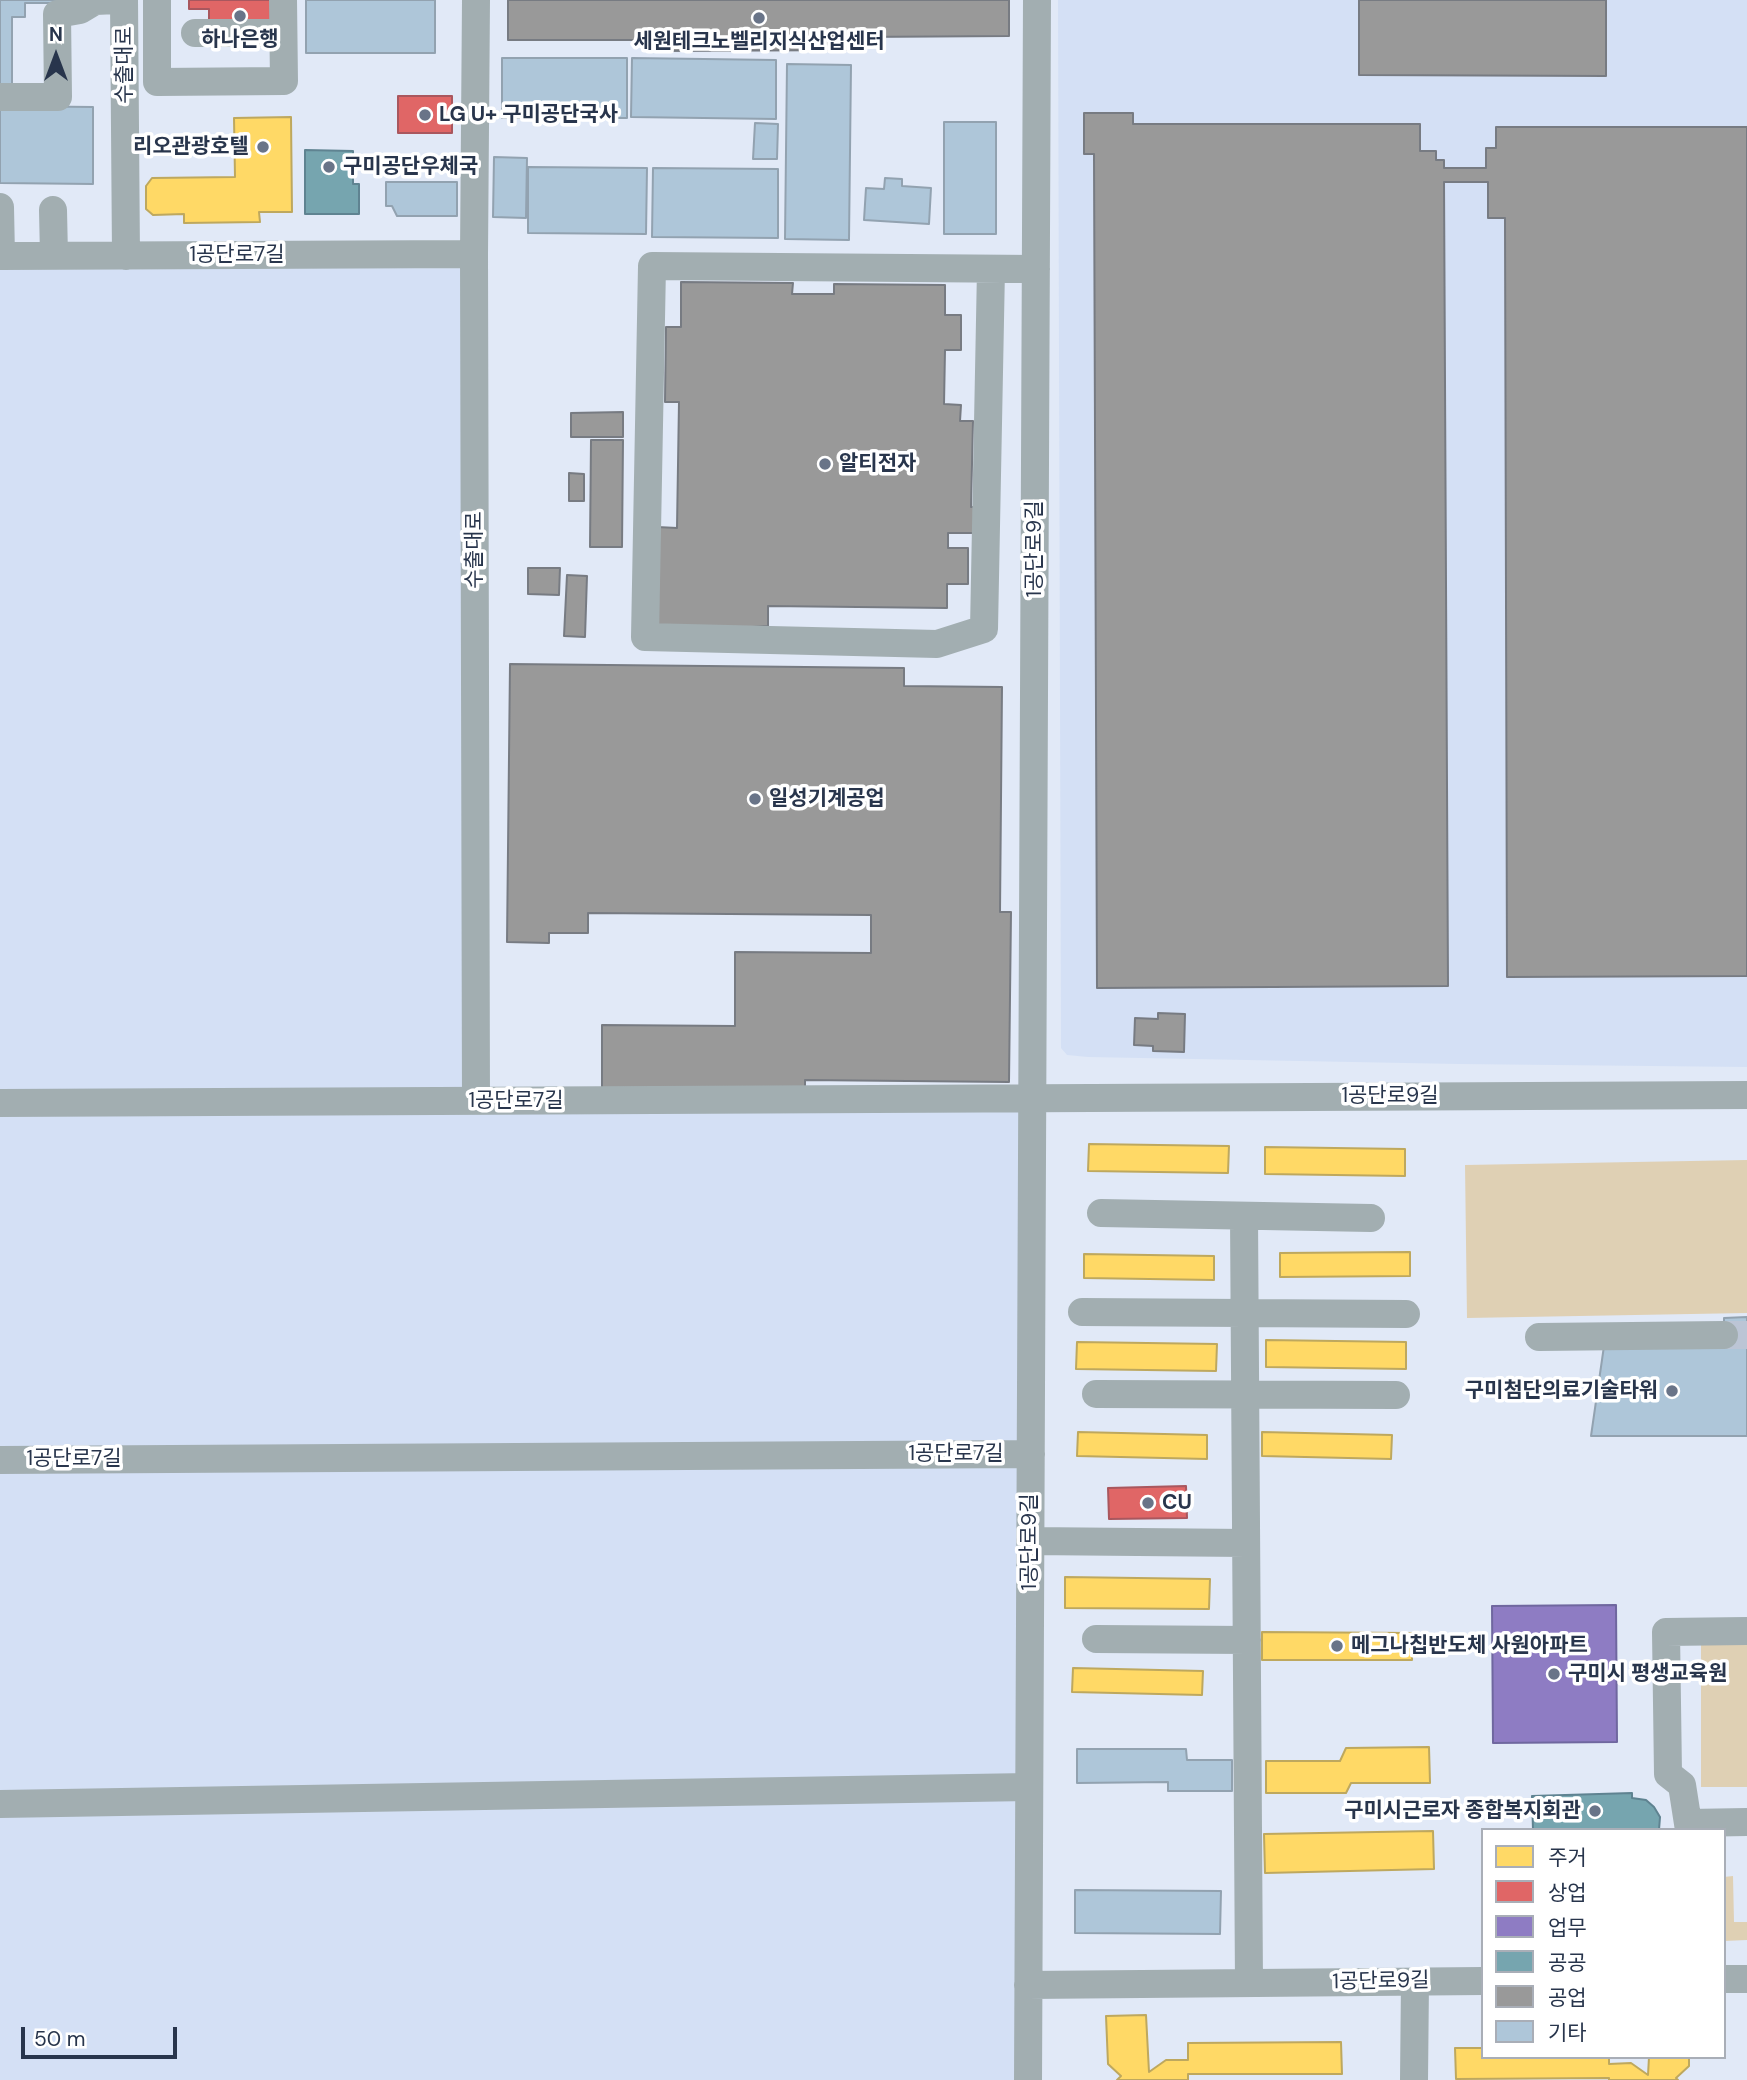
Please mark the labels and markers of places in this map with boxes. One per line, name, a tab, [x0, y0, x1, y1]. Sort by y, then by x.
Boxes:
marker: 하나은행	[232, 8, 248, 24]
marker: 세원테크노벨리지식산업센터	[751, 10, 767, 26]
place label: 하나은행	[201, 27, 279, 53]
place label: 세원테크노벨리지식산업센터	[633, 29, 885, 55]
place label: LG U+ 구미공단국사	[439, 102, 618, 128]
marker: LG U+ 구미공단국사	[417, 107, 433, 123]
place label: 리오관광호텔	[133, 134, 249, 160]
marker: 리오관광호텔	[255, 139, 271, 155]
place label: 구미공단우체국	[343, 154, 478, 180]
marker: 구미공단우체국	[321, 159, 337, 175]
place label: 알티전자	[839, 451, 916, 477]
marker: 알티전자	[817, 456, 833, 472]
place label: 일성기계공업	[769, 786, 885, 812]
marker: 일성기계공업	[747, 791, 763, 807]
place label: 구미첨단의료기술타워	[1465, 1378, 1658, 1404]
marker: 구미첨단의료기술타워	[1664, 1383, 1680, 1399]
place label: CU	[1162, 1490, 1192, 1516]
marker: CU	[1140, 1495, 1156, 1511]
place label: 메그나칩반도체 사원아파트	[1351, 1633, 1588, 1659]
marker: 메그나칩반도체 사원아파트	[1329, 1638, 1345, 1654]
place label: 구미시 평생교육원	[1568, 1661, 1727, 1687]
marker: 구미시 평생교육원	[1546, 1666, 1562, 1682]
place label: 구미시근로자 종합복지회관	[1344, 1798, 1581, 1824]
marker: 구미시근로자 종합복지회관	[1587, 1803, 1603, 1819]

